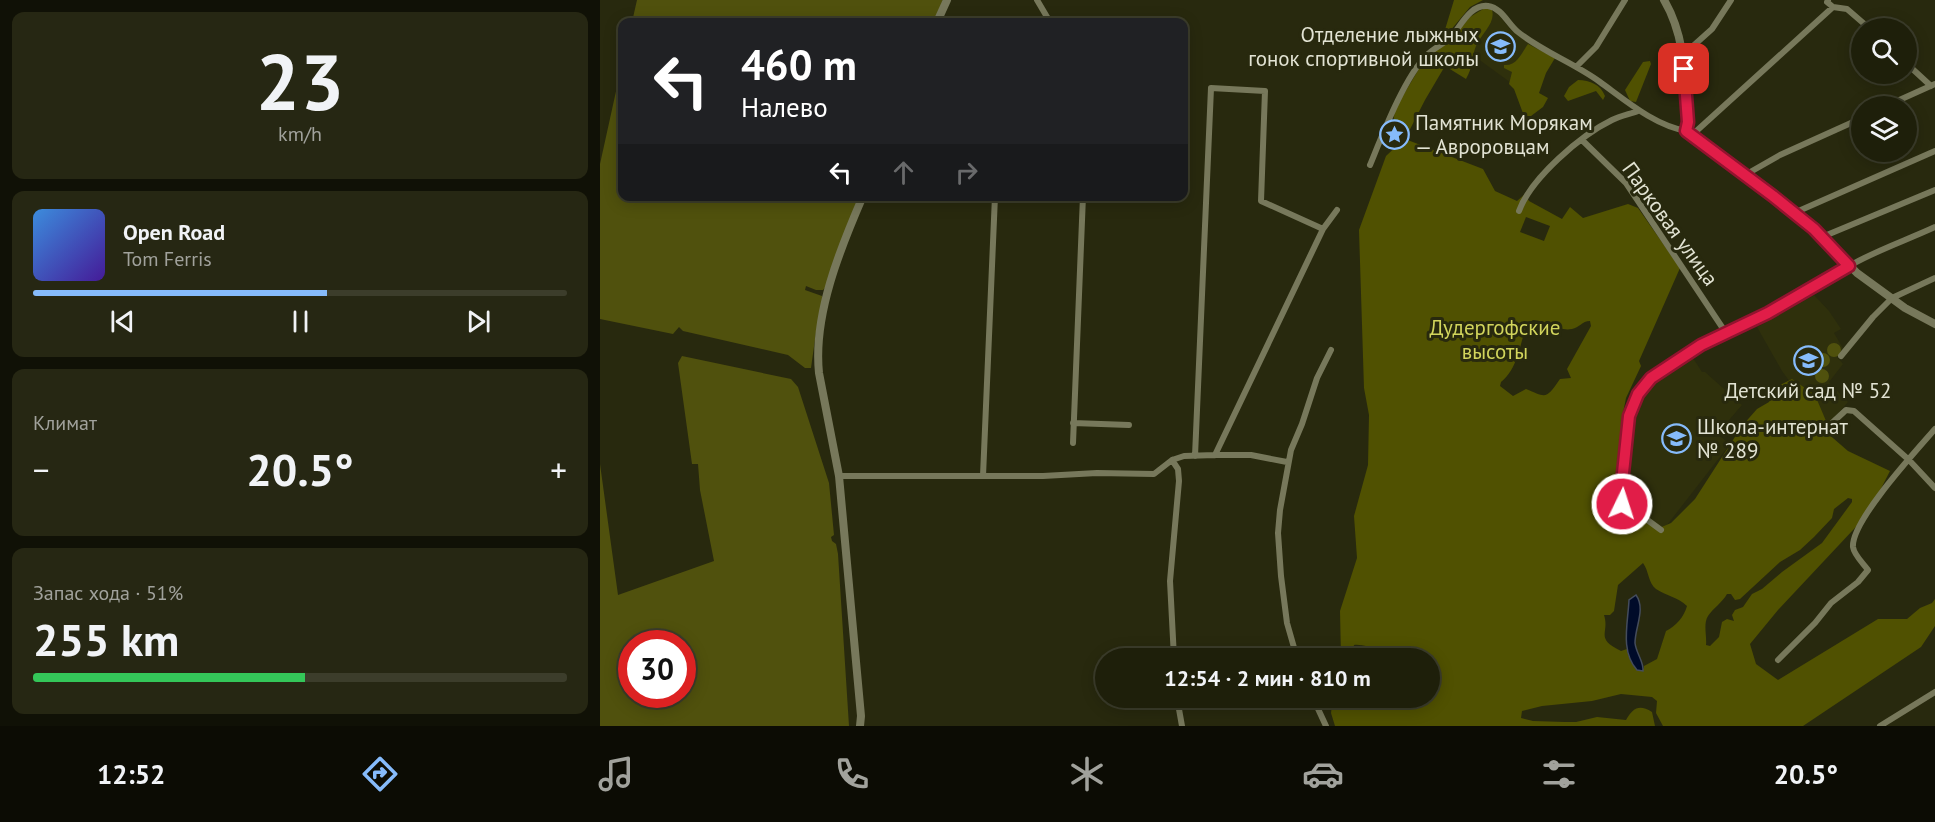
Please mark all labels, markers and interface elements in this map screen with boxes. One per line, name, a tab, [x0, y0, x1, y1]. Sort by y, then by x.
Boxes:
map controls	[1851, 18, 1917, 162]
button: search	[1851, 18, 1917, 84]
place label: Отделение лыжных гонок спортивной школы	[1248, 21, 1479, 72]
text: 23	[256, 31, 344, 132]
school or university icon: Отделение лыжных гонок спортивной школы	[1484, 31, 1516, 63]
text: 460 m	[741, 37, 857, 92]
icon: left	[642, 42, 720, 120]
pin	[1658, 43, 1709, 94]
icon: arrive	[1667, 52, 1700, 85]
text: Налево	[741, 90, 828, 124]
button: layers	[1851, 96, 1917, 162]
place label: Памятник Морякам — Авроровцам	[1415, 109, 1593, 160]
place icon: Памятник Морякам — Авроровцам	[1378, 119, 1410, 151]
text: km/h	[278, 121, 322, 147]
icon: left	[824, 156, 857, 189]
icon: ahead	[887, 156, 920, 189]
icon: right	[950, 156, 983, 189]
street label: Парковая улица	[1616, 156, 1724, 291]
text: Open Road	[123, 218, 225, 246]
text: Tom Ferris	[123, 246, 212, 272]
icon: previous	[106, 305, 139, 338]
icon: pause	[284, 305, 317, 338]
icon: next	[462, 305, 495, 338]
park label: Дудергофские высоты	[1430, 314, 1561, 365]
school or university icon: Детский сад № 52	[1792, 344, 1824, 376]
place label: Детский сад № 52	[1724, 377, 1892, 404]
text: Климат	[33, 410, 97, 436]
place label: Школа-интернат № 289	[1697, 413, 1849, 464]
school or university icon: Школа-интернат № 289	[1660, 423, 1692, 455]
text: 20.5°	[246, 440, 354, 498]
text: −	[33, 448, 50, 491]
text: +	[550, 448, 567, 491]
position arrow	[1590, 472, 1654, 536]
text: Запас хода · 51%	[33, 580, 183, 606]
text: 255 km	[33, 610, 179, 668]
speed limit sign: 30	[618, 630, 696, 708]
text: 12:54 · 2 мин · 810 m	[1164, 664, 1371, 692]
icon: directions	[359, 753, 401, 795]
icon: music	[595, 753, 637, 795]
icon: phone	[831, 753, 873, 795]
icon: climate	[1066, 753, 1108, 795]
icon: car	[1302, 753, 1344, 795]
icon: filters	[1538, 753, 1580, 795]
text: 12:52	[97, 757, 165, 791]
text: 20.5°	[1774, 757, 1838, 791]

